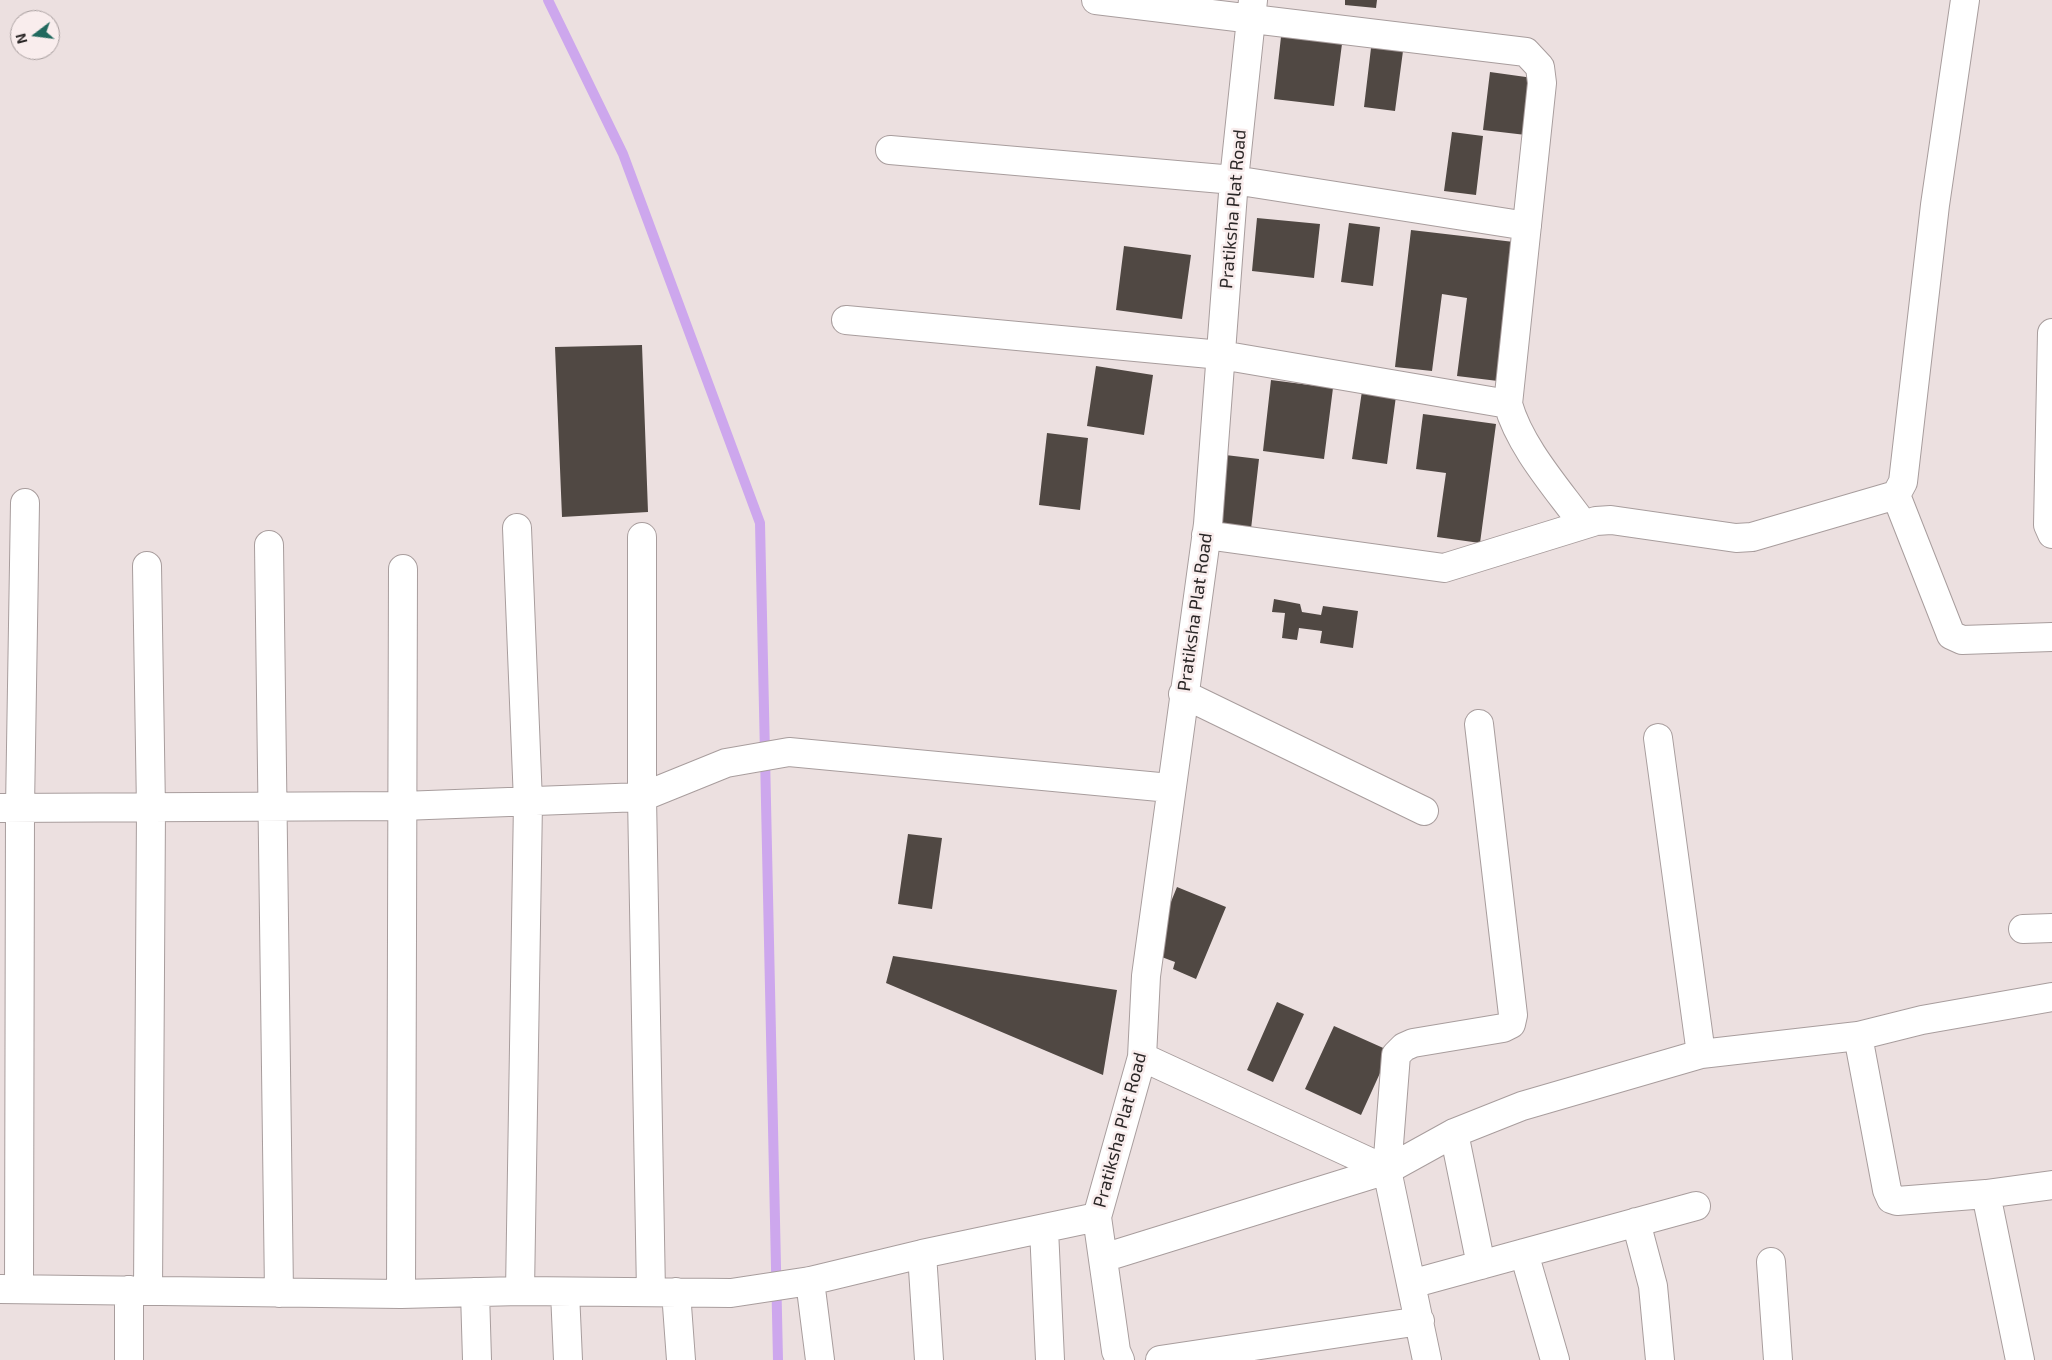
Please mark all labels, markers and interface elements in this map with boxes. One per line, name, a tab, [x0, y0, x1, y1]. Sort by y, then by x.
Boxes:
north arrow	[10, 10, 60, 60]
text: N	[11, 32, 31, 46]
street label: Pratiksha Plat Road	[1215, 128, 1251, 290]
street label: Pratiksha Plat Road	[1173, 531, 1217, 693]
street label: Pratiksha Plat Road	[1089, 1050, 1151, 1210]

